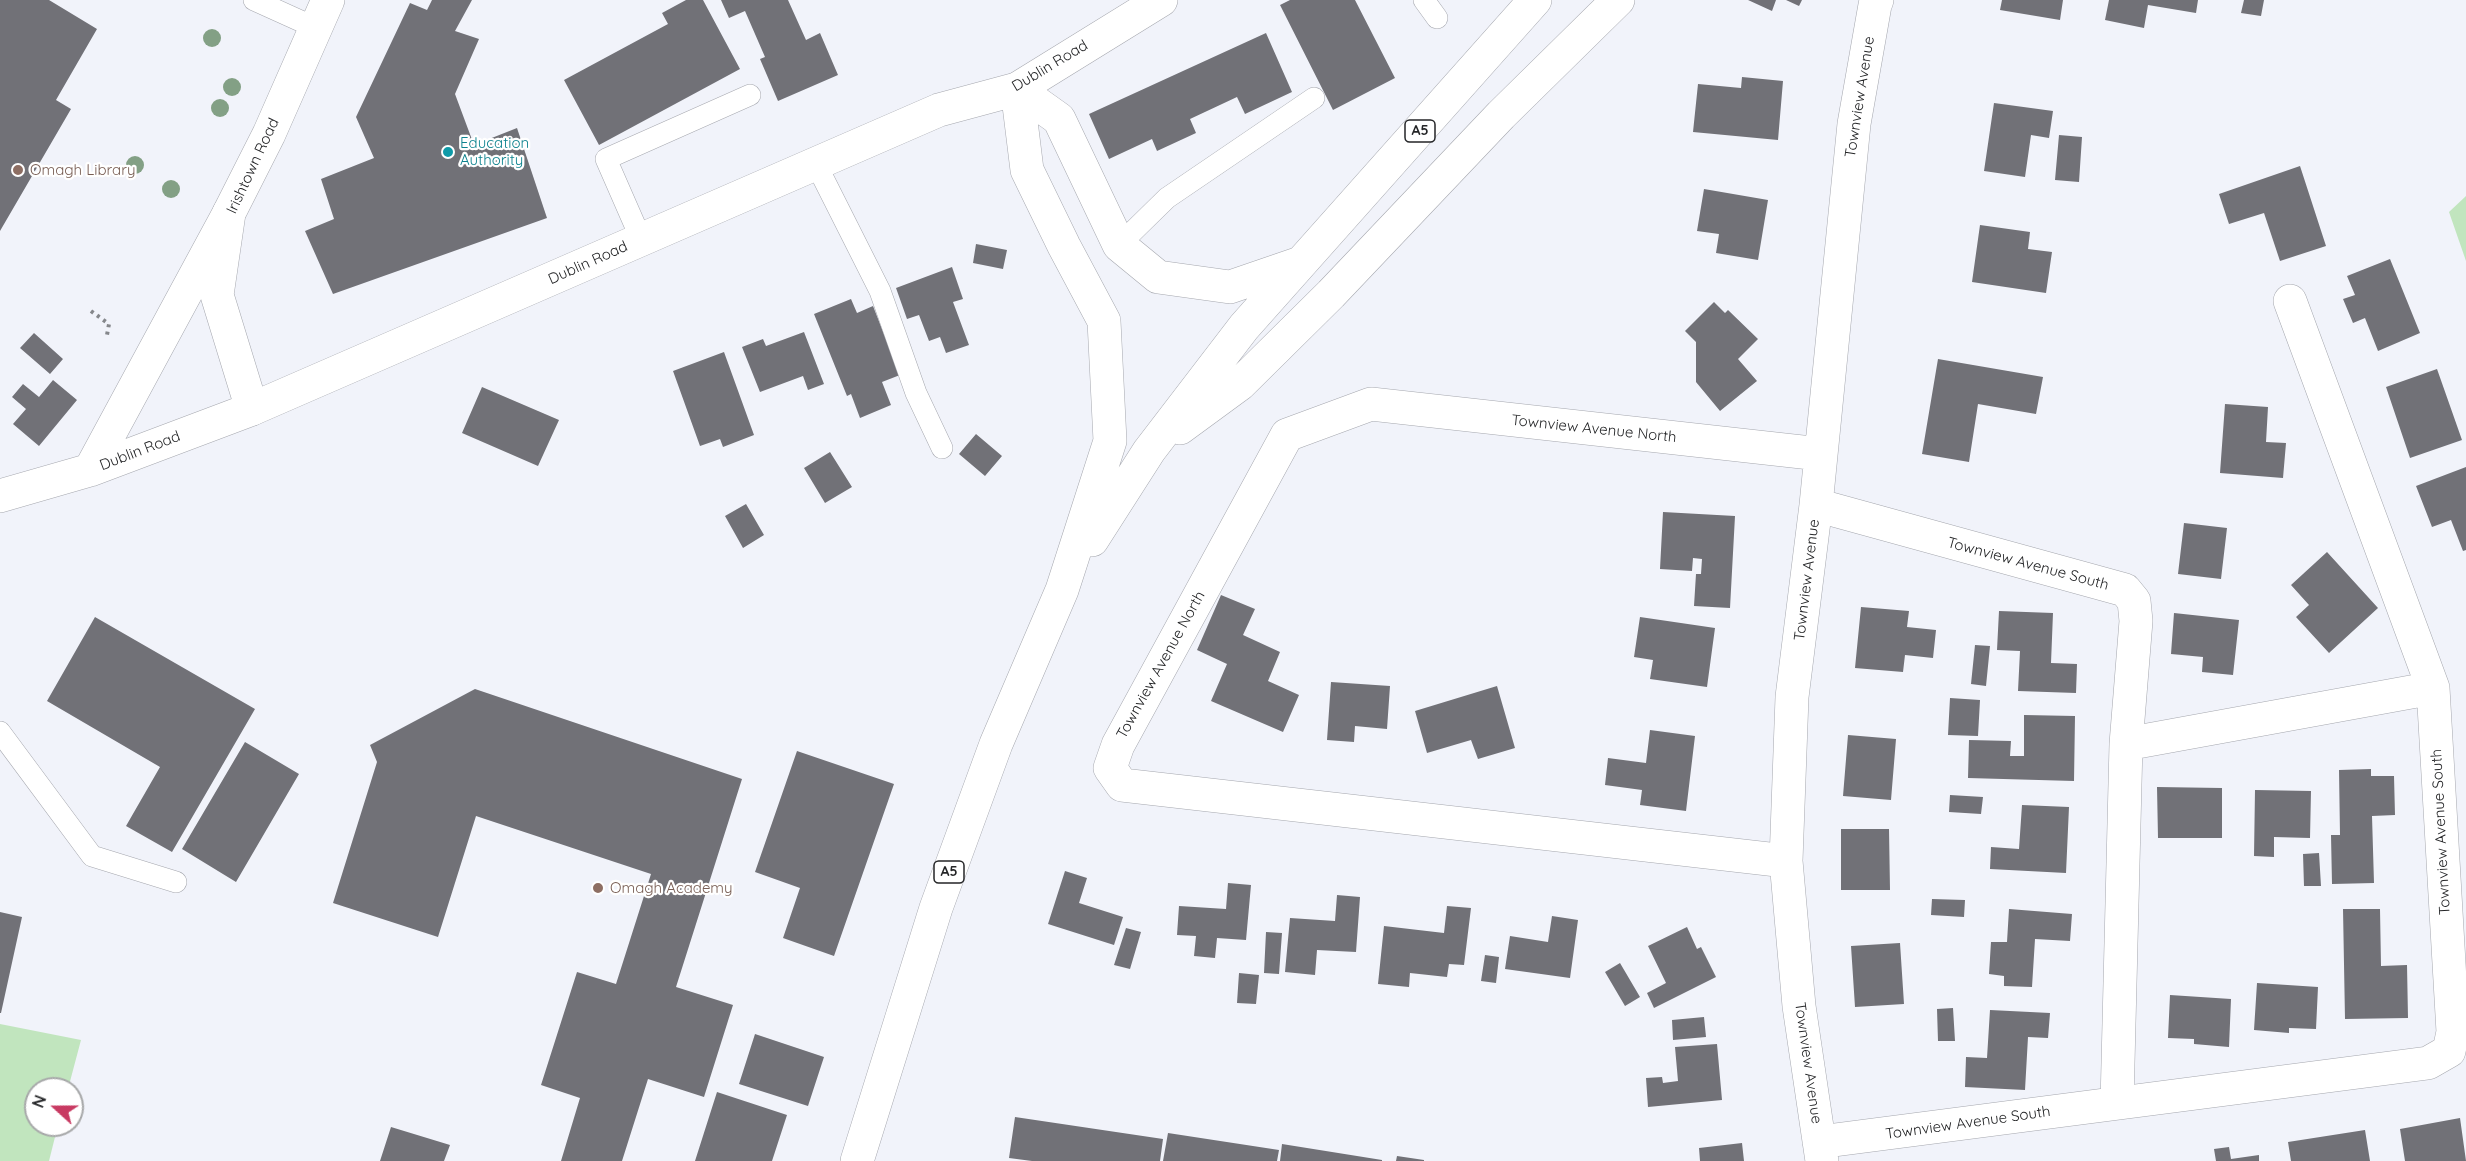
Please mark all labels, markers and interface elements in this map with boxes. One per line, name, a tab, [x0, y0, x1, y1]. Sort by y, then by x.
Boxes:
street label: Townview Avenue	[1842, 35, 1878, 159]
street label: Dublin Road	[1009, 36, 1091, 96]
street label: Irishtown Road	[223, 115, 283, 217]
road number: A5	[1405, 120, 1435, 142]
place label: Education Authority	[460, 134, 529, 169]
marker: Education Authority	[441, 145, 455, 159]
place label: Omagh Library	[30, 161, 135, 179]
marker: Omagh Library	[11, 163, 25, 177]
street label: Dublin Road	[545, 237, 631, 289]
street label: Townview Avenue North	[1511, 411, 1677, 447]
street label: Dublin Road	[97, 427, 183, 475]
street label: Townview Avenue	[1791, 518, 1823, 642]
street label: Townview Avenue South	[1945, 534, 2111, 594]
street label: Townview Avenue North	[1113, 588, 1209, 742]
street label: Townview Avenue South	[2428, 749, 2454, 915]
road number: A5	[934, 861, 964, 883]
place label: Omagh Academy	[610, 879, 732, 897]
marker: Omagh Academy	[591, 881, 605, 895]
street label: Townview Avenue	[1791, 1001, 1825, 1125]
north arrow	[24, 1077, 84, 1137]
text: N	[28, 1092, 51, 1110]
street label: Townview Avenue South	[1884, 1103, 2052, 1143]

